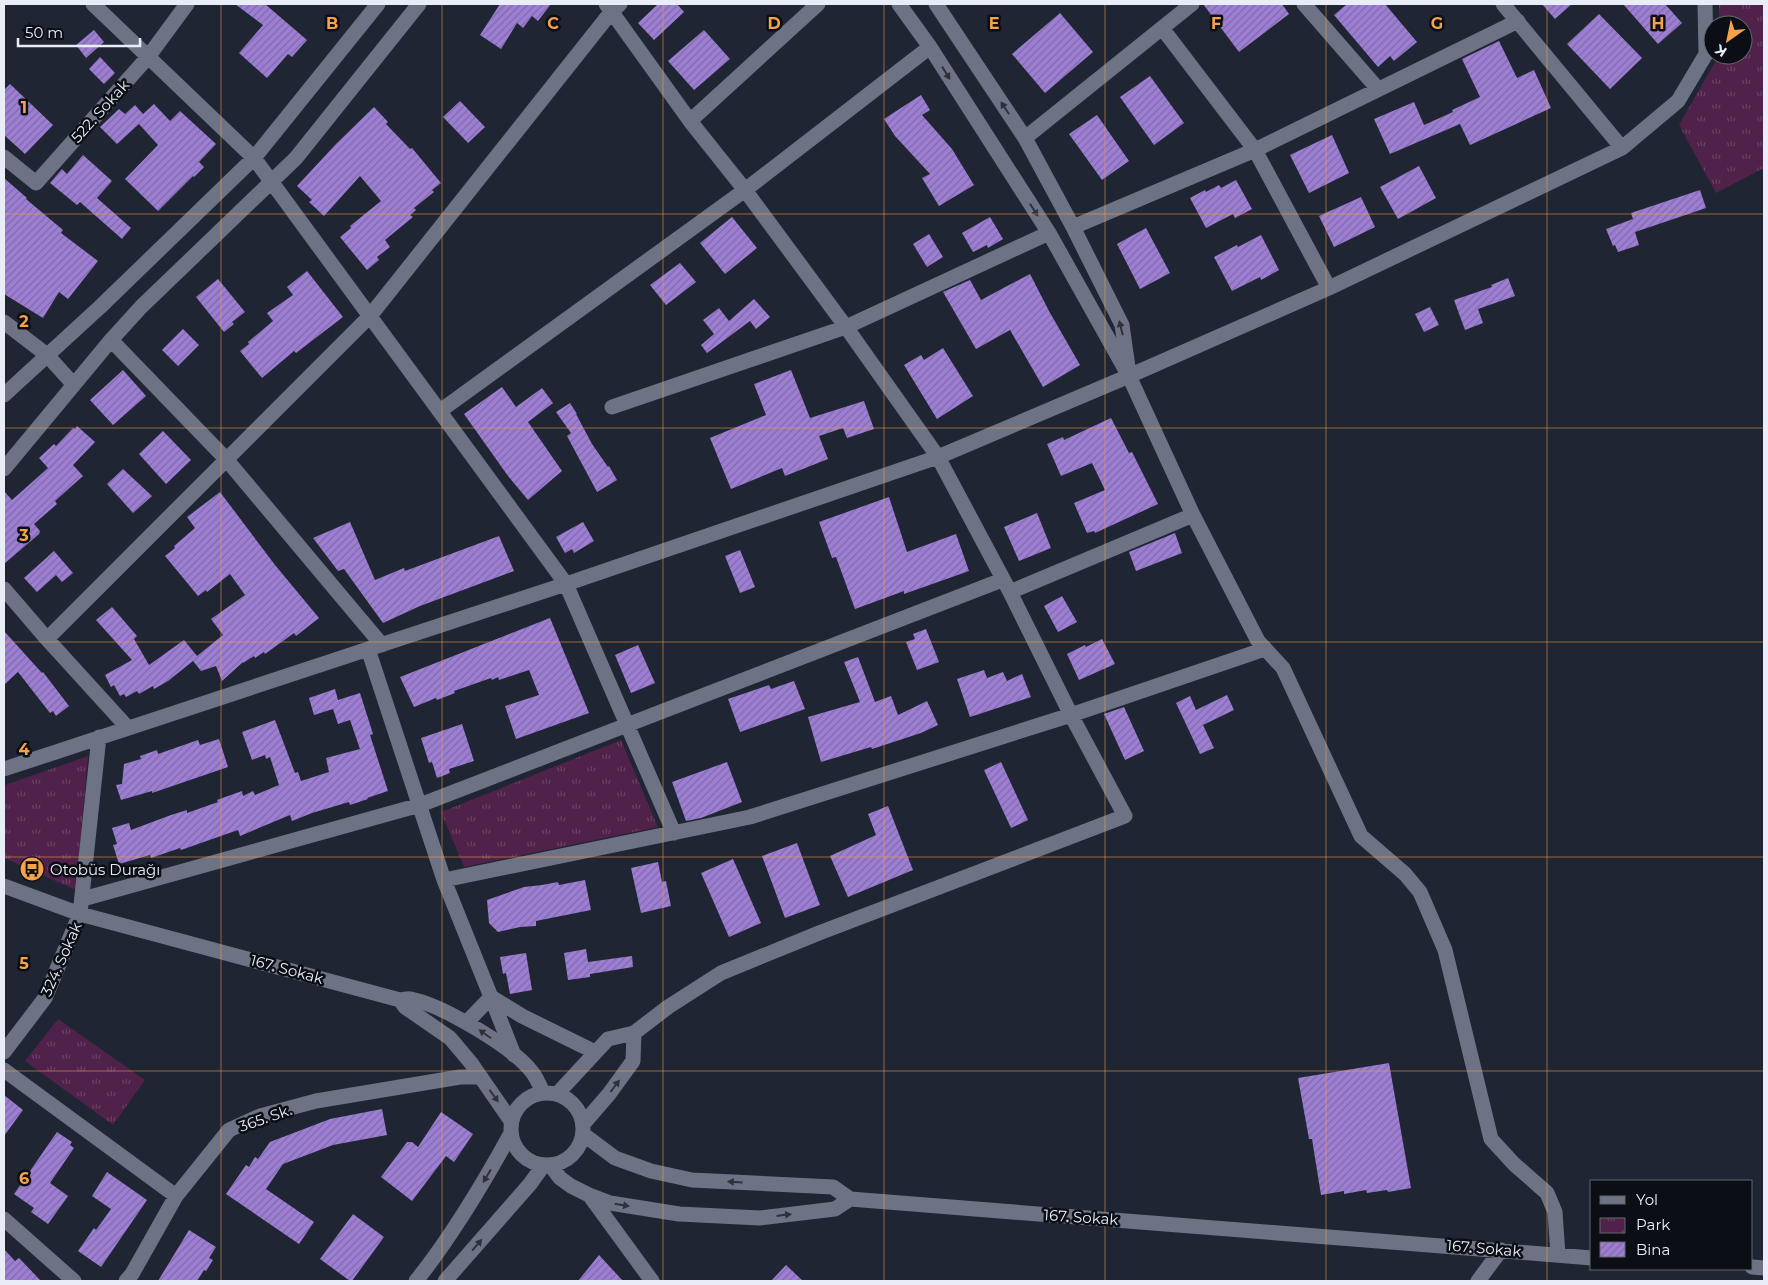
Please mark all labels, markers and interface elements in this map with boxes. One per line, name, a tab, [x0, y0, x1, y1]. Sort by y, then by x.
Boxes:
text: B	[326, 14, 338, 33]
text: C	[547, 14, 559, 33]
text: D	[767, 14, 781, 33]
text: E	[989, 14, 999, 33]
text: F	[1211, 14, 1221, 33]
text: G	[1431, 14, 1443, 33]
text: H	[1652, 14, 1664, 33]
scale bar	[18, 15, 140, 47]
north arrow	[1703, 15, 1753, 65]
text: 50 m	[25, 23, 63, 42]
text: K	[1711, 40, 1730, 61]
one-way arrow	[942, 66, 951, 79]
street label: 522. Sokak	[67, 76, 133, 146]
text: 1	[21, 98, 27, 117]
one-way arrow	[1000, 101, 1009, 114]
one-way arrow	[1029, 203, 1038, 216]
text: 2	[19, 312, 29, 331]
one-way arrow	[1117, 321, 1125, 336]
text: 3	[18, 526, 29, 545]
text: 4	[18, 740, 30, 759]
bus stop icon: Otobüs Durağı	[19, 856, 45, 882]
place label: Otobüs Durağı	[50, 860, 160, 879]
street label: 324. Sokak	[36, 919, 86, 999]
street label: 167. Sokak	[248, 950, 326, 988]
text: 5	[19, 954, 29, 973]
one-way arrow	[479, 1029, 492, 1040]
one-way arrow	[610, 1079, 620, 1093]
one-way arrow	[489, 1090, 499, 1103]
street label: 365. Sk.	[236, 1100, 294, 1136]
text: 6	[19, 1169, 29, 1188]
one-way arrow	[482, 1169, 491, 1182]
one-way arrow	[726, 1178, 742, 1186]
legend	[1590, 1180, 1753, 1270]
text: Yol	[1636, 1190, 1658, 1209]
one-way arrow	[615, 1202, 631, 1210]
street label: 167. Sokak	[1043, 1205, 1119, 1229]
one-way arrow	[776, 1211, 792, 1219]
text: Park	[1636, 1215, 1670, 1234]
street label: 167. Sokak	[1446, 1235, 1522, 1261]
one-way arrow	[472, 1238, 483, 1251]
text: Bina	[1636, 1240, 1670, 1259]

